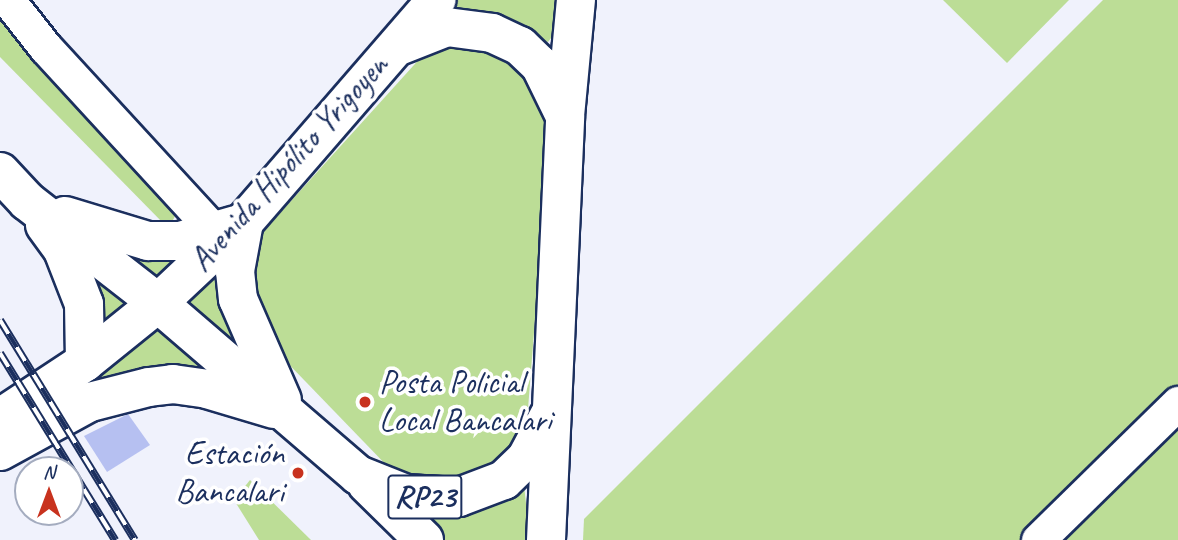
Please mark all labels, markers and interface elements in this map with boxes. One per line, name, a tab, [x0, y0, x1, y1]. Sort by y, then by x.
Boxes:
street label: Avenida Hipólito Yrigoyen	[181, 46, 397, 280]
place label: Posta Policial Local Bancalari	[379, 363, 552, 441]
marker: Posta Policial Local Bancalari	[357, 394, 373, 410]
place label: Estación Bancalari	[175, 434, 284, 512]
north arrow	[14, 456, 84, 526]
text: N	[43, 460, 55, 484]
marker: Estación Bancalari	[290, 465, 306, 481]
road number: RP23	[386, 468, 464, 526]

